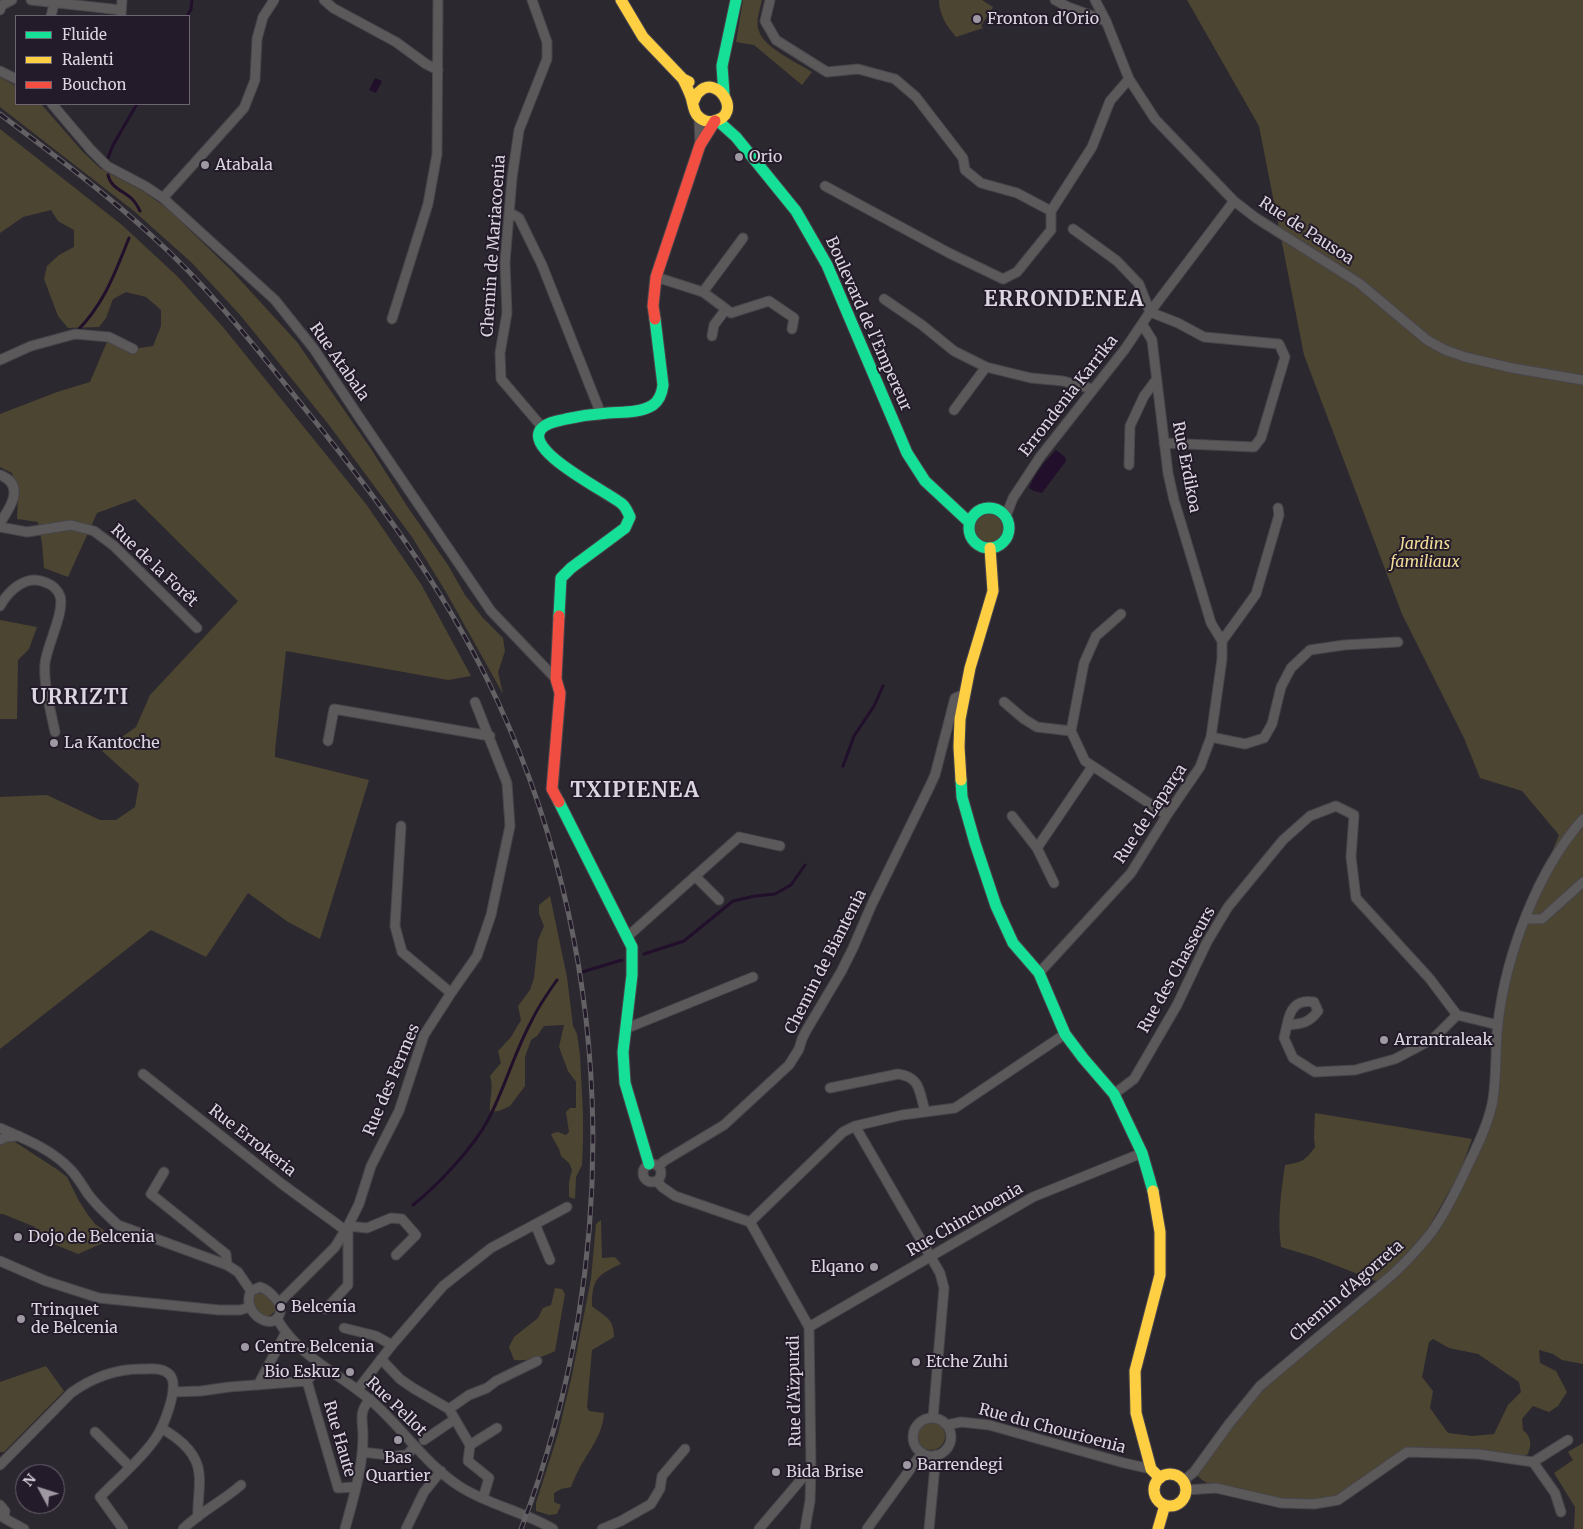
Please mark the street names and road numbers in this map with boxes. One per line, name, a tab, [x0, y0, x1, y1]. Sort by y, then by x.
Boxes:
street label: Chemin de Mariacoenia	[478, 154, 510, 338]
street label: Rue de Pausoa	[1255, 193, 1357, 269]
street label: Boulevard de l'Empereur	[821, 234, 915, 414]
street label: Rue Atabala	[305, 319, 373, 405]
street label: Errondenia Karrika	[1016, 331, 1122, 461]
street label: Rue Erdikoa	[1168, 420, 1204, 514]
street label: Rue de la Forêt	[106, 521, 202, 611]
street label: Rue de Laparça	[1111, 761, 1191, 867]
street label: Chemin de Biantenia	[781, 886, 871, 1038]
street label: Rue des Chasseurs	[1134, 903, 1220, 1037]
street label: Rue des Fermes	[360, 1021, 424, 1139]
street label: Rue Errokeria	[205, 1101, 299, 1181]
street label: Rue Chinchoenia	[904, 1179, 1026, 1261]
street label: Chemin d'Agorreta	[1286, 1237, 1408, 1345]
street label: Rue d'Aïzpurdi	[784, 1335, 806, 1447]
street label: Rue Pellot	[362, 1373, 430, 1441]
street label: Rue Haute	[319, 1399, 359, 1479]
street label: Rue du Chourioenia	[976, 1400, 1128, 1458]

